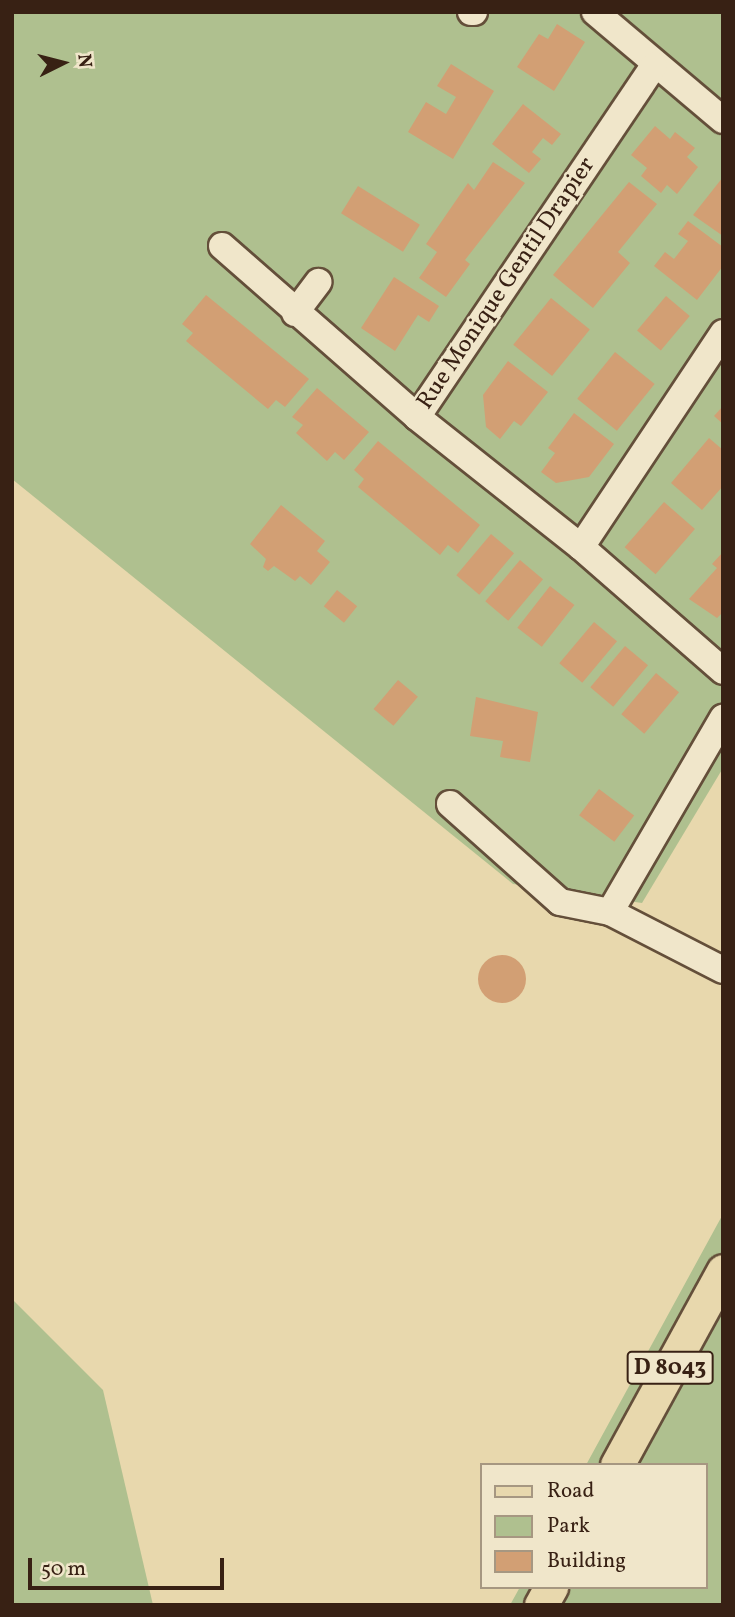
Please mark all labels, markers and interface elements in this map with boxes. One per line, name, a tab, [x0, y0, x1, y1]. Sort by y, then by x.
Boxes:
north arrow	[28, 28, 98, 98]
text: N	[70, 53, 98, 69]
street label: Rue Monique Gentil Drapier	[412, 152, 602, 416]
road number: D 8043	[626, 1348, 714, 1387]
legend	[480, 1463, 707, 1589]
text: Road	[547, 1477, 594, 1506]
text: Park	[547, 1512, 590, 1541]
scale bar	[32, 1544, 228, 1588]
text: Building	[547, 1547, 626, 1576]
text: 50 m	[41, 1555, 86, 1584]

